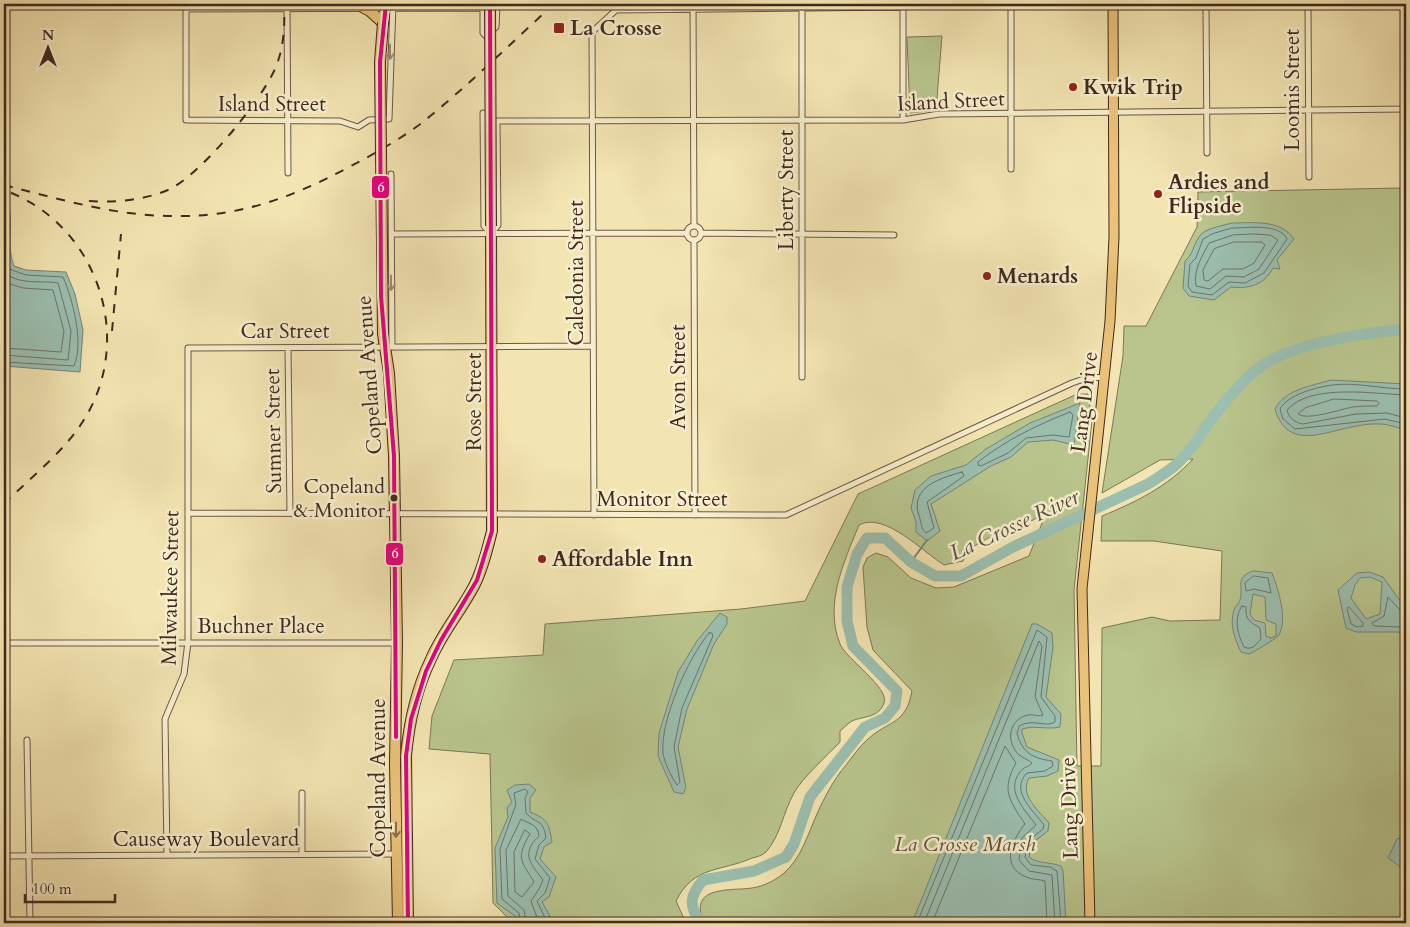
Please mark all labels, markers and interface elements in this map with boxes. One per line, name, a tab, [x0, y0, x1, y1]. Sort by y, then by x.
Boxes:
place label: La Crosse	[570, 14, 662, 43]
marker: La Crosse	[552, 21, 566, 35]
north arrow	[22, 22, 72, 72]
text: N	[42, 26, 54, 45]
street label: Loomis Street	[1278, 29, 1307, 151]
one-way arrow	[385, 44, 395, 60]
place label: Kwik Trip	[1083, 73, 1183, 102]
marker: Kwik Trip	[1067, 81, 1079, 93]
street label: Island Street	[896, 84, 1006, 119]
street label: Island Street	[218, 90, 326, 119]
street label: Liberty Street	[772, 129, 801, 250]
place label: Ardies and Flipside	[1168, 168, 1269, 221]
line badge: 6	[371, 175, 390, 199]
text: 6	[377, 178, 385, 197]
marker: Ardies and Flipside	[1152, 188, 1164, 200]
street label: Caledonia Street	[562, 200, 591, 346]
place label: Menards	[997, 262, 1078, 291]
marker: Menards	[981, 270, 993, 282]
one-way arrow	[387, 275, 396, 291]
street label: Copeland Avenue	[349, 294, 390, 455]
street label: Car Street	[241, 317, 330, 346]
street label: Avon Street	[664, 324, 693, 430]
street label: Lang Drive	[1064, 350, 1105, 454]
street label: Rose Street	[460, 352, 489, 451]
street label: Sumner Street	[258, 368, 289, 494]
place label: Copeland & Monitor	[294, 473, 386, 524]
water label: La Crosse River	[945, 481, 1085, 568]
street label: Monitor Street	[597, 485, 728, 514]
marker: Copeland & Monitor	[389, 493, 399, 503]
street label: Milwaukee Street	[155, 510, 186, 666]
line badge: 6	[385, 542, 404, 566]
text: 6	[391, 544, 399, 563]
place label: Affordable Inn	[552, 545, 693, 574]
marker: Affordable Inn	[536, 553, 548, 565]
street label: Buchner Place	[197, 612, 325, 641]
street label: Copeland Avenue	[364, 698, 393, 858]
street label: Lang Drive	[1053, 757, 1086, 859]
one-way arrow	[391, 821, 401, 837]
street label: Causeway Boulevard	[113, 825, 299, 854]
park label: La Crosse Marsh	[894, 830, 1036, 859]
scale bar	[25, 872, 115, 904]
text: 100 m	[32, 879, 72, 899]

